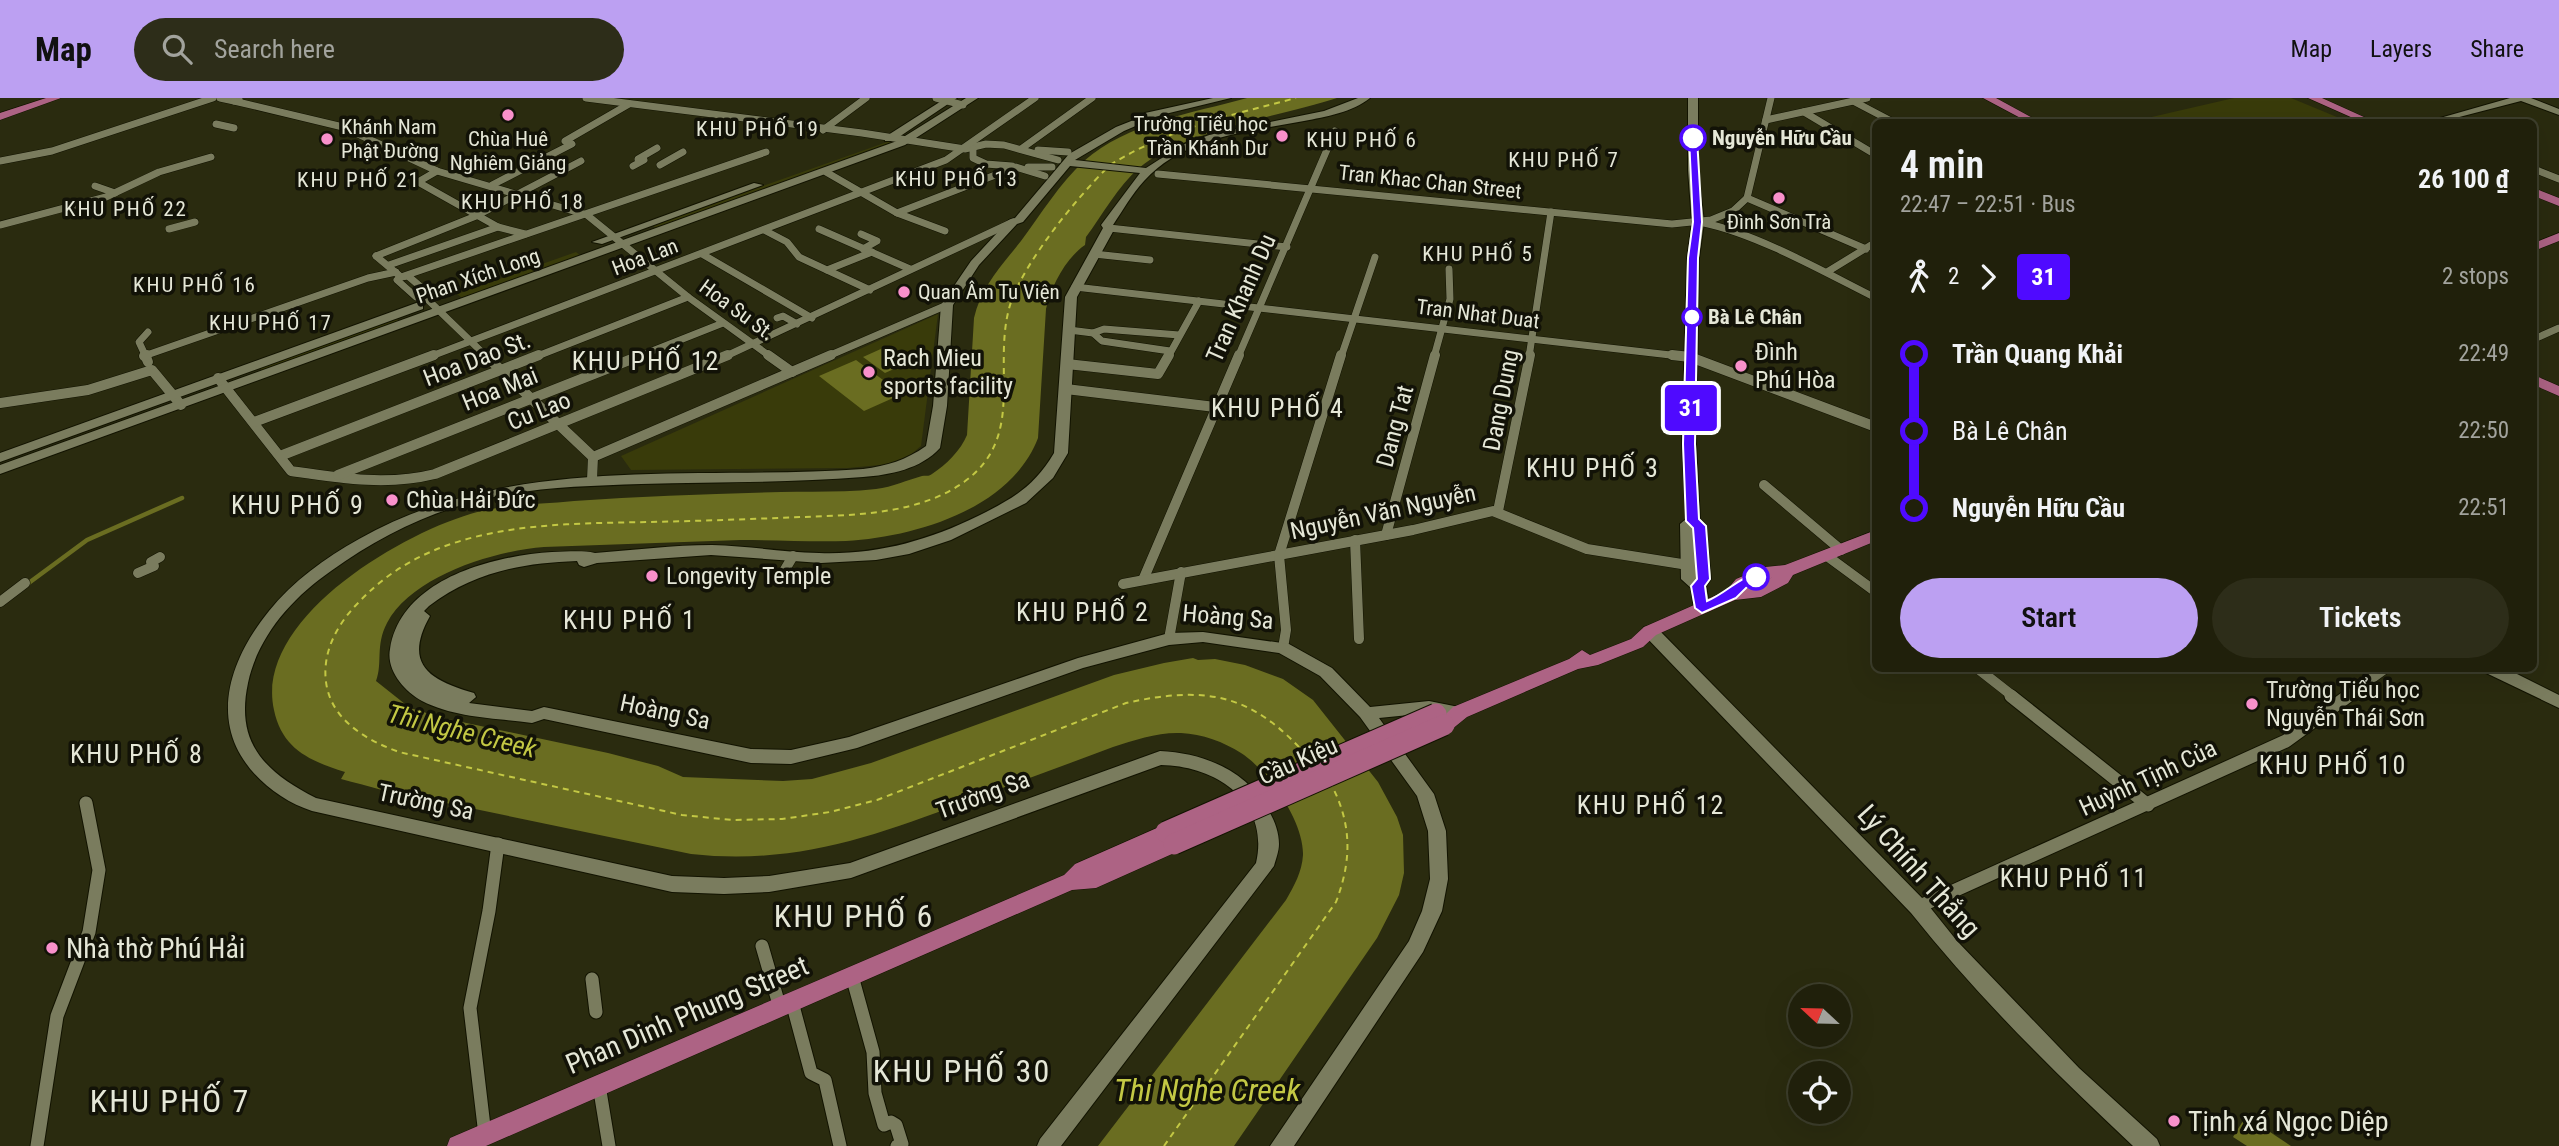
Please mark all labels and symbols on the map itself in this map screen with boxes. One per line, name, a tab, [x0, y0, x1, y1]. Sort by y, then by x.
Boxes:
marker: Chùa Huê Nghiêm Giảng	[500, 107, 516, 123]
place label: Trường Tiểu học Trần Khánh Dư	[1133, 112, 1268, 160]
place label: Khánh Nam Phật Đường	[341, 115, 439, 163]
district label: KHU PHỐ 19	[696, 116, 820, 141]
marker: Nguyễn Hữu Cầu	[1680, 125, 1706, 151]
place label: Nguyễn Hữu Cầu	[1712, 126, 1852, 150]
place label: Chùa Huê Nghiêm Giảng	[450, 127, 566, 175]
district label: KHU PHỐ 6	[1306, 127, 1418, 152]
marker: Trường Tiểu học Trần Khánh Dư	[1274, 128, 1290, 144]
marker: Khánh Nam Phật Đường	[319, 131, 335, 147]
district label: KHU PHỐ 7	[1508, 147, 1620, 172]
street label: Tran Khac Chan Street	[1337, 160, 1523, 204]
district label: KHU PHỐ 13	[895, 166, 1019, 191]
district label: KHU PHỐ 21	[297, 167, 421, 192]
district label: KHU PHỐ 18	[461, 189, 585, 214]
marker: Đình Sơn Trà	[1771, 190, 1787, 206]
district label: KHU PHỐ 22	[64, 196, 188, 221]
place label: Đình Sơn Trà	[1727, 210, 1831, 234]
street label: Tran Khanh Du	[1200, 230, 1282, 366]
street label: Hoa Lan	[609, 233, 681, 281]
district label: KHU PHỐ 5	[1422, 241, 1534, 266]
street label: Phan Xích Long	[413, 244, 543, 308]
district label: KHU PHỐ 16	[133, 272, 257, 297]
street label: Hoa Su St.	[695, 275, 779, 345]
place label: Quan Âm Tu Viện	[918, 280, 1060, 304]
marker: Quan Âm Tu Viện	[896, 284, 912, 300]
street label: Tran Nhat Duat	[1415, 295, 1541, 333]
place label: Bà Lê Chân	[1708, 305, 1802, 329]
marker: Bà Lê Chân	[1682, 307, 1702, 327]
district label: KHU PHỐ 17	[209, 310, 333, 335]
street label: Hoa Dao St.	[419, 326, 535, 392]
place label: Đình Phú Hòa	[1755, 338, 1835, 394]
district label: KHU PHỐ 12	[572, 344, 720, 376]
place label: Rach Mieu sports facility	[883, 344, 1013, 400]
street label: Dang Dung	[1477, 347, 1525, 453]
marker: Đình Phú Hòa	[1733, 358, 1749, 374]
street label: Hoa Mai	[458, 361, 542, 417]
marker: Rach Mieu sports facility	[861, 364, 877, 380]
street label: Dang Tat	[1371, 382, 1419, 470]
line badge: 31	[1660, 385, 1722, 431]
street label: Cu Lao	[503, 386, 575, 436]
district label: KHU PHỐ 4	[1211, 391, 1345, 423]
district label: KHU PHỐ 3	[1526, 451, 1660, 483]
street label: Nguyễn Văn Nguyễn	[1288, 479, 1478, 545]
place label: Chùa Hải Đức	[406, 486, 536, 514]
district label: KHU PHỐ 9	[231, 488, 365, 520]
marker: Chùa Hải Đức	[384, 492, 400, 508]
place label: Longevity Temple	[666, 562, 831, 590]
unlabelled marker	[1743, 564, 1769, 590]
marker: Longevity Temple	[644, 568, 660, 584]
district label: KHU PHỐ 2	[1016, 595, 1150, 627]
street label: Hoàng Sa	[1181, 599, 1275, 635]
district label: KHU PHỐ 1	[563, 603, 697, 635]
place label: Trường Tiểu học Nguyễn Thái Sơn	[2266, 676, 2425, 732]
street label: Hoàng Sa	[617, 689, 713, 735]
marker: Trường Tiểu học Nguyễn Thái Sơn	[2244, 696, 2260, 712]
water label: Thi Nghe Creek	[385, 698, 540, 764]
street label: Cầu Kiệu	[1254, 731, 1342, 791]
street label: Huỳnh Tịnh Của	[2075, 734, 2221, 822]
district label: KHU PHỐ 8	[70, 737, 204, 769]
district label: KHU PHỐ 10	[2259, 748, 2407, 780]
street label: Trường Sa	[933, 765, 1033, 825]
street label: Trường Sa	[376, 778, 476, 826]
district label: KHU PHỐ 12	[1577, 788, 1725, 820]
street label: Lý Chính Thắng	[1851, 798, 1987, 944]
district label: KHU PHỐ 11	[2000, 861, 2148, 893]
district label: KHU PHỐ 6	[774, 896, 934, 935]
place label: Nhà thờ Phú Hải	[66, 932, 245, 965]
marker: Nhà thờ Phú Hải	[44, 940, 60, 956]
street label: Phan Dinh Phung Street	[561, 949, 813, 1081]
north arrow	[1788, 984, 1852, 1046]
district label: KHU PHỐ 30	[873, 1051, 1051, 1090]
water label: Thi Nghe Creek	[1114, 1071, 1301, 1109]
district label: KHU PHỐ 7	[90, 1081, 250, 1120]
place label: Tịnh xá Ngọc Diệp	[2188, 1105, 2389, 1138]
marker: Tịnh xá Ngọc Diệp	[2166, 1113, 2182, 1129]

